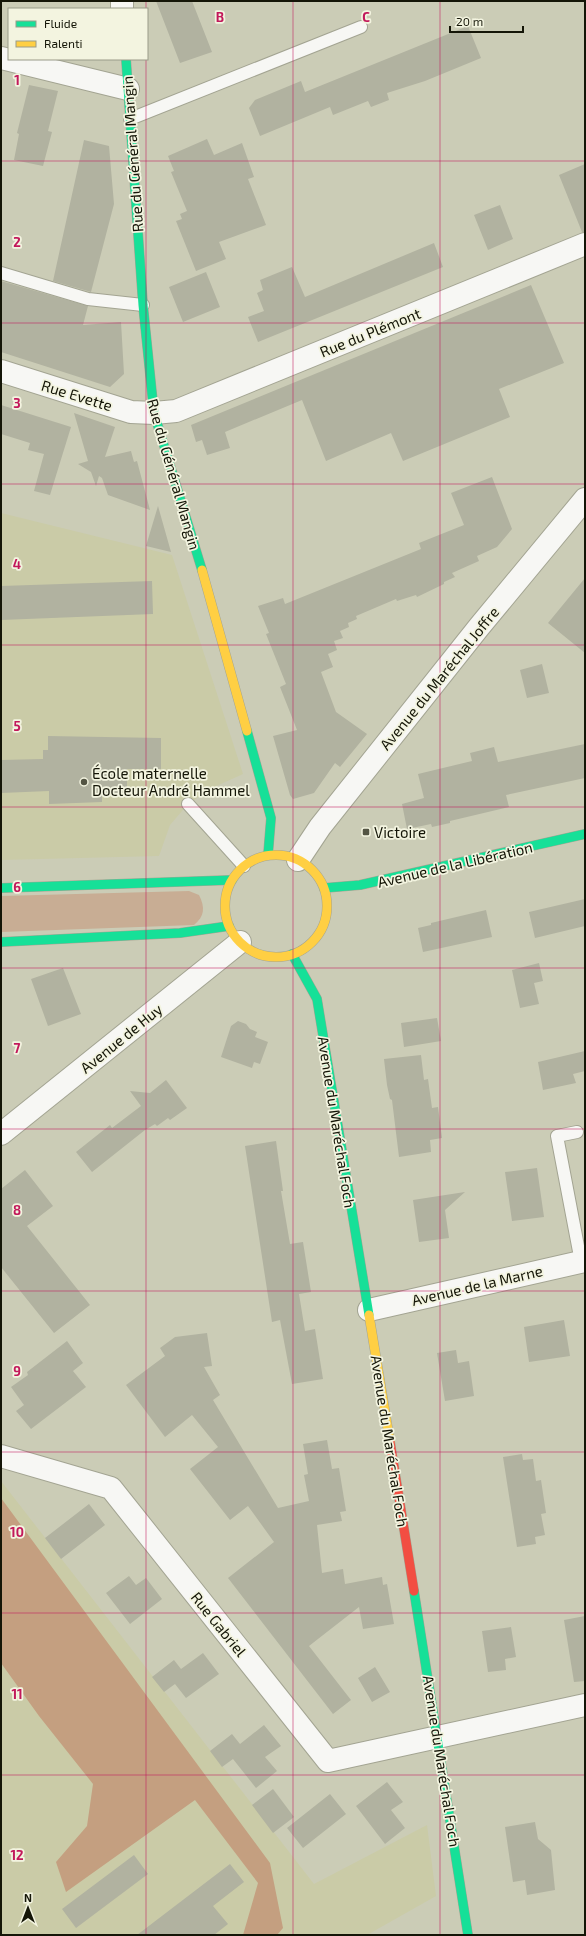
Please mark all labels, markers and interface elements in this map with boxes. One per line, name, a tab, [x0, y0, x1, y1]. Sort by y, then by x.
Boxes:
legend	[8, 8, 148, 60]
scale bar	[450, 8, 523, 34]
text: B	[216, 9, 224, 25]
text: C	[362, 9, 370, 25]
text: 20 m	[456, 14, 483, 28]
text: Fluide	[44, 16, 77, 30]
text: Ralenti	[44, 36, 83, 50]
text: 1	[14, 72, 20, 88]
street label: Rue du Général Mangin	[118, 75, 146, 233]
text: 2	[13, 234, 21, 250]
street label: Rue du Plémont	[317, 303, 423, 360]
street label: Rue Evette	[39, 376, 115, 414]
text: 3	[13, 395, 21, 411]
street label: Rue du Général Mangin	[144, 396, 204, 552]
text: 4	[13, 556, 21, 572]
street label: Avenue du Maréchal Joffre	[376, 603, 502, 753]
text: 5	[13, 718, 21, 734]
place label: École maternelle Docteur André Hammel	[92, 764, 250, 799]
marker: École maternelle Docteur André Hammel	[79, 777, 89, 787]
place label: Victoire	[374, 823, 426, 841]
marker: Victoire	[361, 827, 371, 837]
street label: Avenue de la Libération	[376, 837, 534, 891]
text: 6	[13, 879, 21, 895]
street label: Avenue de Huy	[76, 999, 166, 1076]
street label: Avenue du Maréchal Foch	[315, 1035, 359, 1209]
text: 7	[14, 1040, 21, 1056]
text: 8	[13, 1202, 21, 1218]
street label: Avenue de la Marne	[410, 1261, 544, 1309]
street label: Avenue du Maréchal Foch	[368, 1354, 412, 1528]
text: 9	[13, 1363, 21, 1379]
text: 10	[10, 1524, 24, 1540]
street label: Rue Gabriel	[188, 1588, 251, 1660]
street label: Avenue du Maréchal Foch	[420, 1674, 464, 1848]
text: 11	[11, 1686, 23, 1702]
text: 12	[10, 1847, 24, 1863]
north arrow	[8, 1888, 48, 1928]
text: N	[24, 1891, 32, 1904]

